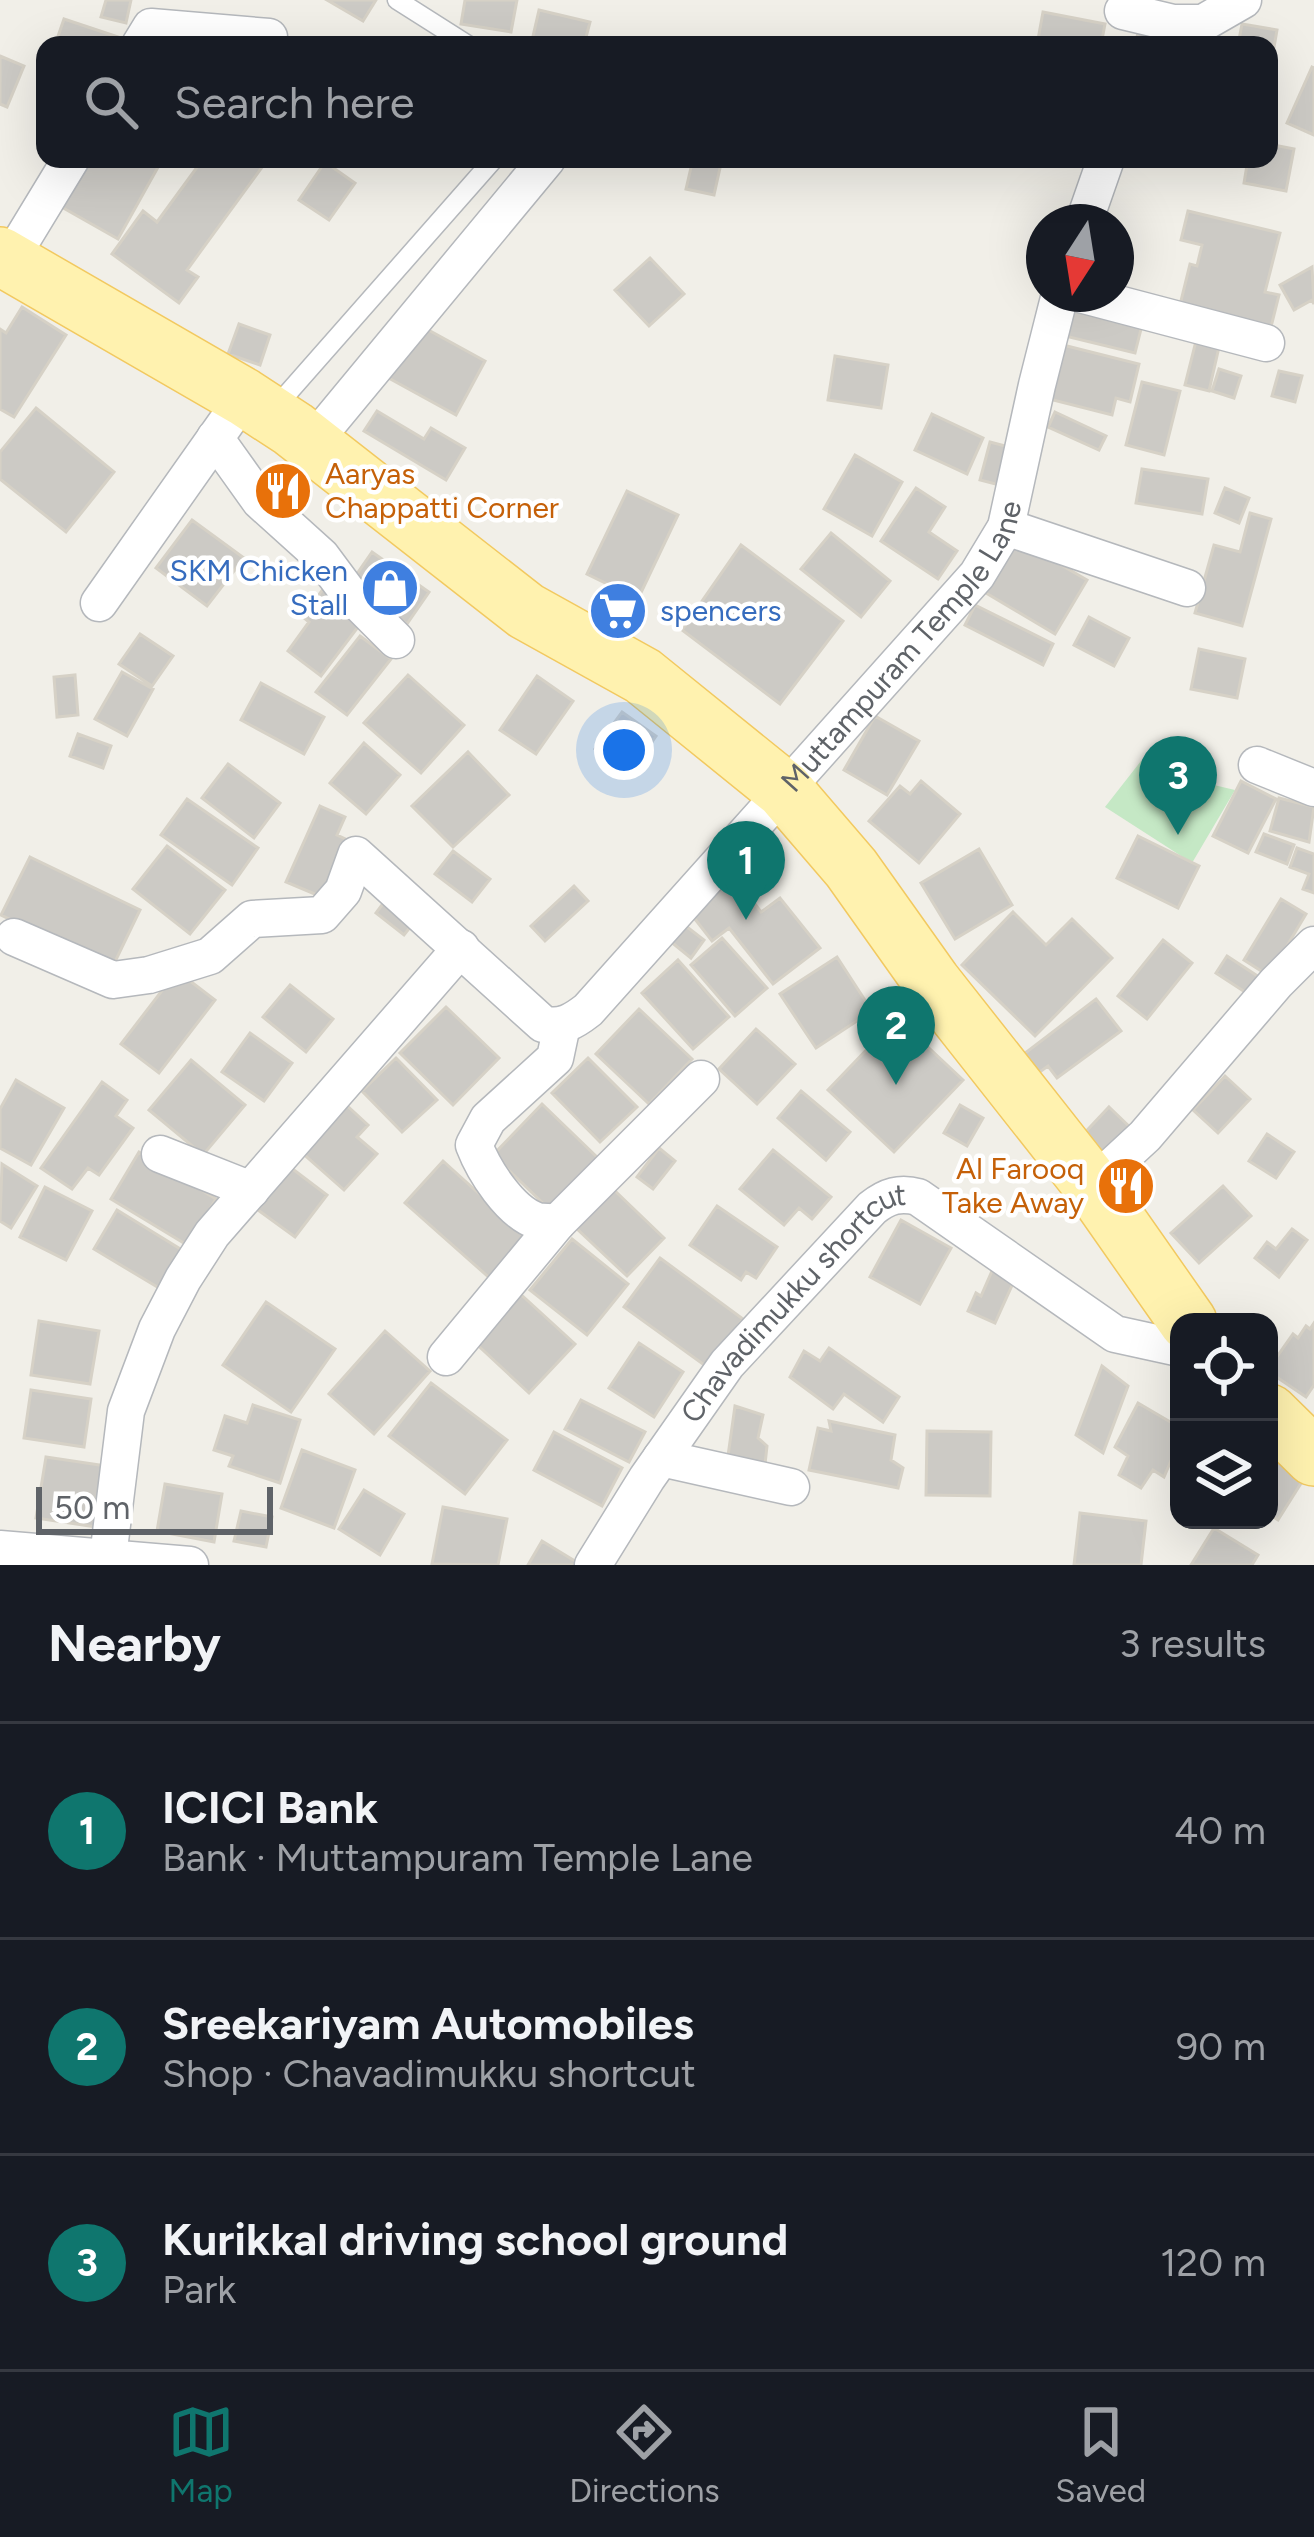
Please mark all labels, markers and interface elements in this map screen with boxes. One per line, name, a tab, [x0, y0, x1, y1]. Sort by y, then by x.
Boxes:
search box	[36, 36, 1278, 168]
icon: search	[78, 69, 144, 135]
text: Search here	[174, 75, 414, 129]
north arrow	[1026, 204, 1134, 312]
place label: Aaryas Chappatti Corner	[325, 455, 559, 526]
restaurant icon: Aaryas Chappatti Corner	[252, 460, 314, 522]
street label: Muttampuram Temple Lane	[773, 497, 1029, 799]
place label: SKM Chicken Stall	[170, 552, 348, 623]
shop icon: SKM Chicken Stall	[359, 557, 421, 619]
supermarket icon: spencers	[587, 580, 649, 642]
place label: spencers	[660, 592, 782, 629]
your location	[594, 720, 654, 780]
pin: 3	[1139, 736, 1217, 835]
pin: 1	[707, 821, 785, 920]
pin: 2	[857, 986, 935, 1085]
place label: Al Farooq Take Away	[942, 1150, 1084, 1221]
restaurant icon: Al Farooq Take Away	[1095, 1155, 1157, 1217]
street label: Chavadimukku shortcut	[673, 1176, 908, 1430]
map controls	[1170, 1313, 1278, 1529]
button: locate	[1170, 1313, 1278, 1421]
button: layers	[1170, 1421, 1278, 1529]
scale bar	[36, 1481, 273, 1534]
text: 50 m	[54, 1488, 130, 1527]
text: Nearby	[48, 1613, 221, 1674]
text: 3 results	[1119, 1620, 1266, 1667]
text: ICICI Bank	[162, 1780, 378, 1834]
text: 1	[79, 1807, 95, 1854]
text: 40 m	[1174, 1807, 1266, 1854]
text: Bank · Muttampuram Temple Lane	[162, 1834, 753, 1881]
text: Sreekariyam Automobiles	[162, 1996, 694, 2050]
text: 2	[76, 2023, 98, 2070]
text: 90 m	[1176, 2023, 1266, 2070]
text: Shop · Chavadimukku shortcut	[162, 2050, 696, 2097]
text: Kurikkal driving school ground	[162, 2212, 788, 2266]
text: 3	[76, 2239, 98, 2286]
text: 120 m	[1160, 2239, 1266, 2286]
text: Park	[162, 2266, 236, 2313]
tab: Map	[168, 2399, 234, 2510]
tab: Directions	[569, 2399, 720, 2510]
tab: Saved	[1055, 2399, 1146, 2510]

